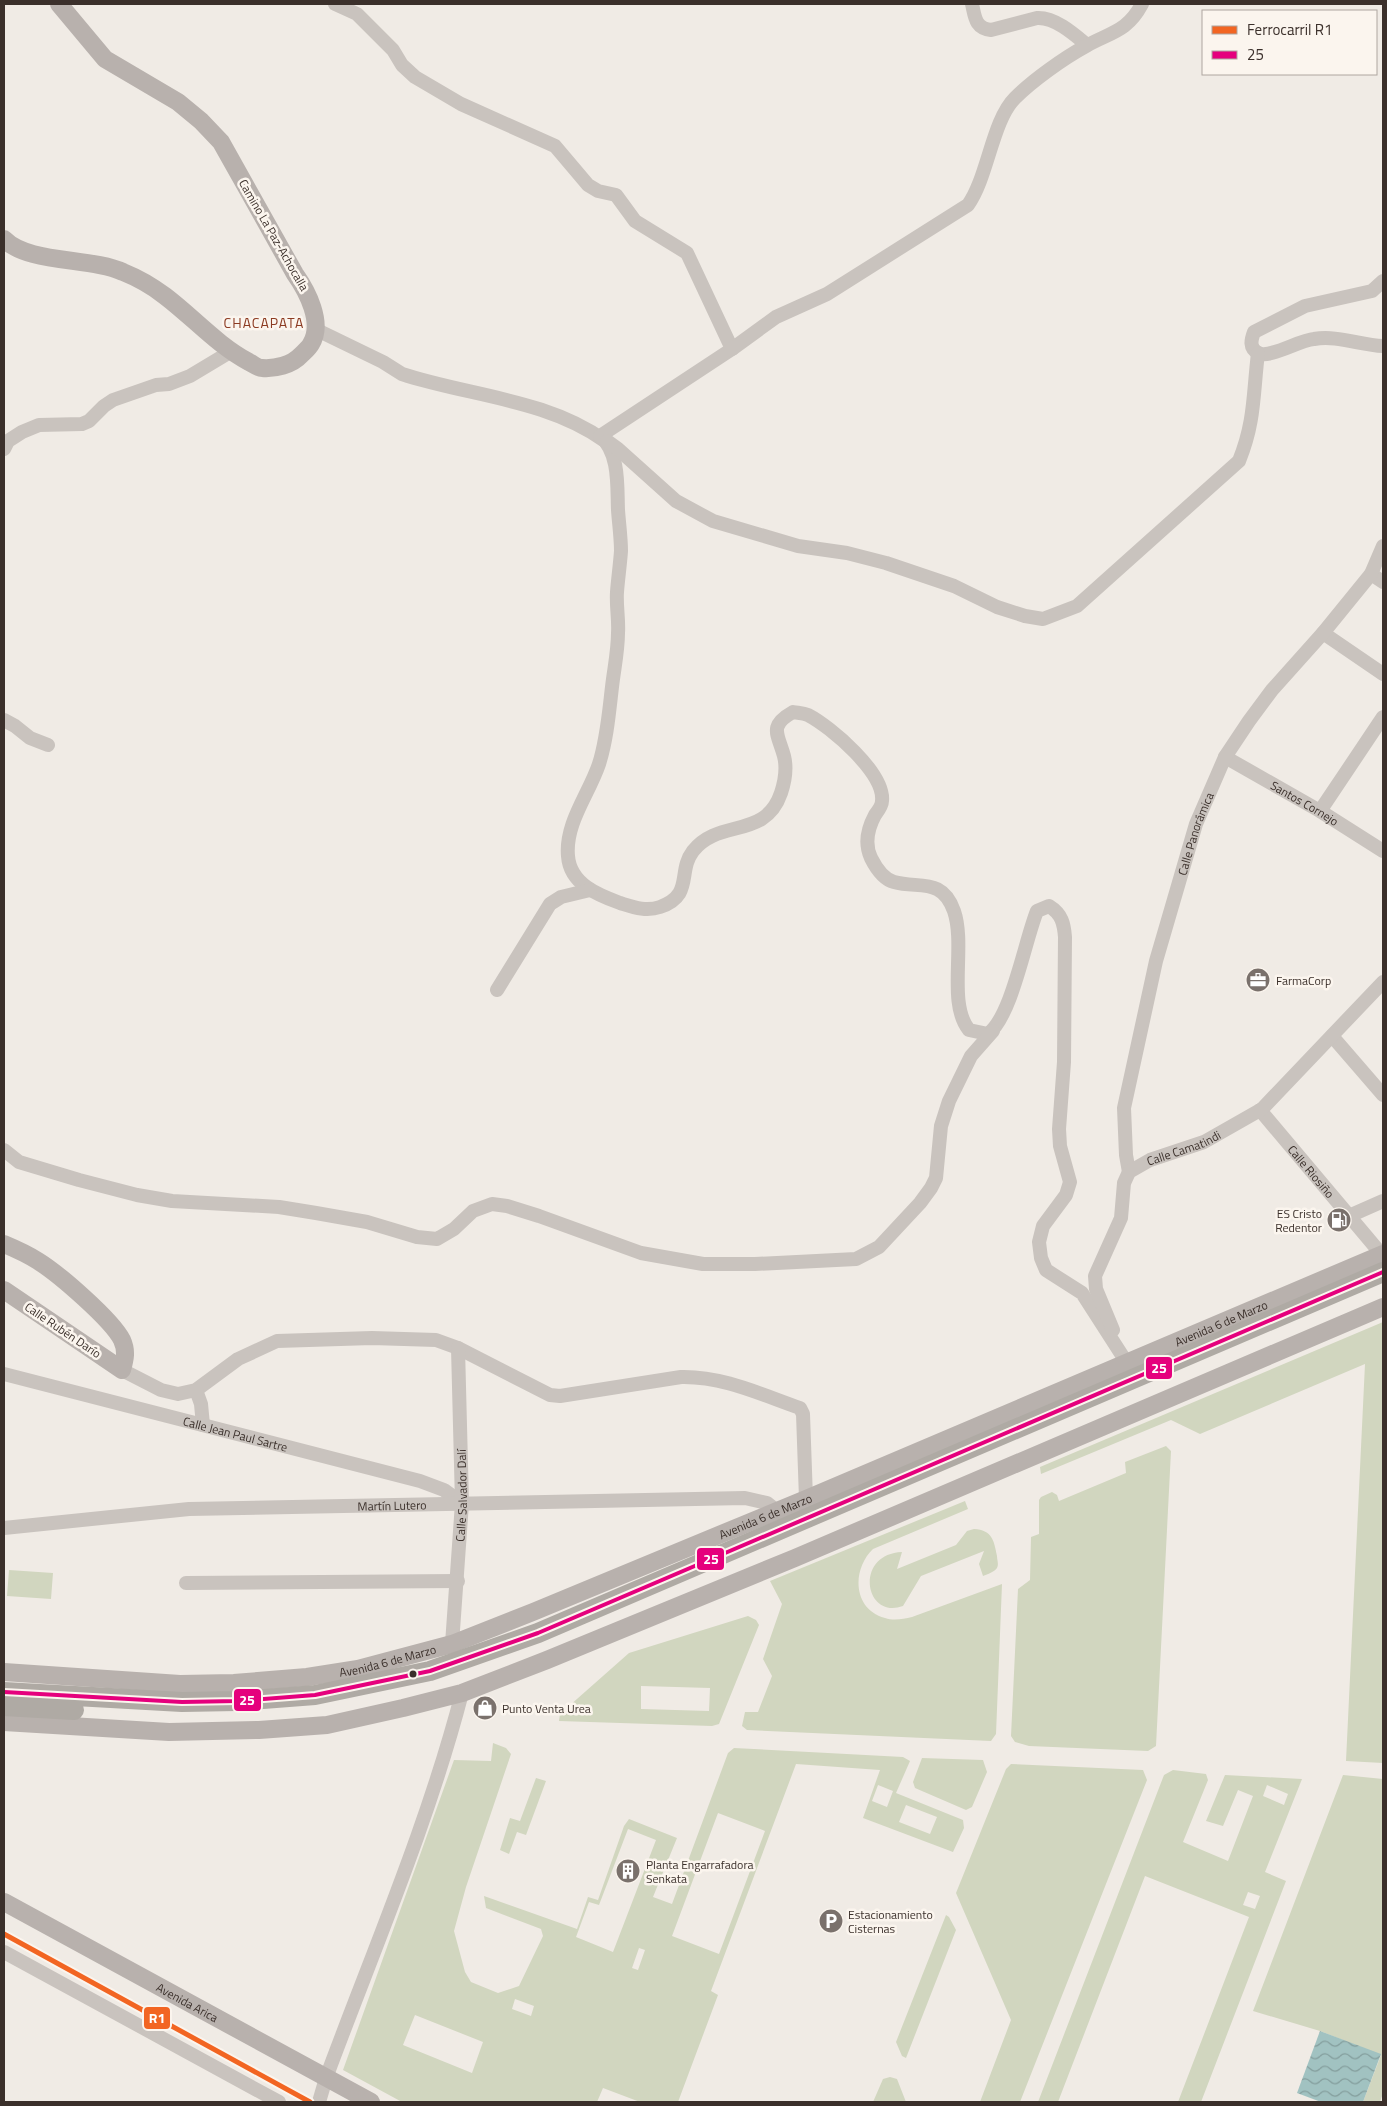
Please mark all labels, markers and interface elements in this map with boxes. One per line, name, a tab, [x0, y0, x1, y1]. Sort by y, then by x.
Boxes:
legend	[1202, 10, 1377, 75]
text: Ferrocarril R1	[1247, 18, 1332, 41]
text: 25	[1247, 43, 1264, 66]
street label: Camino La Paz-Achocalla	[234, 176, 314, 294]
district label: CHACAPATA	[224, 312, 304, 333]
street label: Santos Cornejo	[1267, 775, 1343, 830]
street label: Calle Panorámica	[1172, 789, 1218, 877]
office icon: FarmaCorp	[1245, 967, 1271, 993]
place label: FarmaCorp	[1276, 971, 1331, 990]
street label: Calle Camatindi	[1144, 1125, 1224, 1170]
street label: Calle Riosiño	[1284, 1141, 1339, 1202]
place label: ES Cristo Redentor	[1275, 1204, 1322, 1237]
fuel station icon: ES Cristo Redentor	[1326, 1207, 1352, 1233]
street label: Avenida 6 de Marzo	[1172, 1295, 1270, 1351]
street label: Calle Rubén Darío	[21, 1297, 105, 1363]
line badge: 25	[1145, 1356, 1173, 1380]
text: 25	[1151, 1357, 1167, 1378]
street label: Calle Jean Paul Sartre	[181, 1411, 290, 1456]
street label: Calle Salvador Dalí	[450, 1448, 472, 1542]
street label: Avenida 6 de Marzo	[716, 1488, 815, 1544]
street label: Martín Lutero	[357, 1495, 427, 1515]
line badge: 25	[696, 1547, 725, 1571]
text: 25	[703, 1548, 719, 1569]
street label: Avenida 6 de Marzo	[338, 1639, 438, 1681]
unlabelled marker	[408, 1669, 418, 1679]
line badge: 25	[233, 1688, 262, 1712]
text: 25	[239, 1689, 255, 1710]
shop icon: Punto Venta Urea	[472, 1695, 498, 1721]
place label: Punto Venta Urea	[502, 1699, 591, 1718]
place label: Planta Engarrafadora Senkata	[646, 1855, 754, 1888]
building icon: Planta Engarrafadora Senkata	[615, 1858, 641, 1884]
place label: Estacionamiento Cisternas	[848, 1905, 933, 1938]
parking icon: Estacionamiento Cisternas	[818, 1908, 844, 1934]
street label: Avenida Arica	[153, 1977, 222, 2027]
line badge: R1	[143, 2006, 171, 2030]
text: R1	[149, 2007, 165, 2028]

